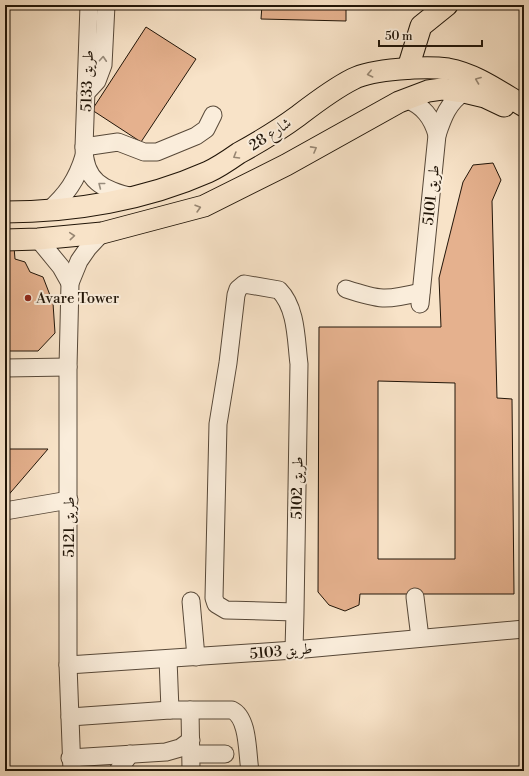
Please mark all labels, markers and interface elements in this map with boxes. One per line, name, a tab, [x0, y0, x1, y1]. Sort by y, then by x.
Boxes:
scale bar	[379, 22, 482, 48]
text: 50 m	[385, 29, 413, 44]
street label: طريق 5133	[77, 50, 98, 112]
one-way arrow	[99, 56, 108, 62]
one-way arrow	[367, 70, 373, 78]
one-way arrow	[474, 77, 482, 85]
street label: شارع 28	[245, 114, 297, 158]
one-way arrow	[310, 146, 317, 154]
one-way arrow	[233, 151, 240, 158]
street label: طريق 5101	[419, 164, 444, 226]
one-way arrow	[99, 183, 106, 190]
one-way arrow	[195, 204, 202, 213]
one-way arrow	[69, 232, 75, 241]
place label: Avare Tower	[35, 289, 120, 308]
marker: Avare Tower	[23, 293, 33, 303]
street label: طريق 5102	[287, 456, 308, 520]
street label: طريق 5121	[60, 497, 79, 557]
street label: طريق 5103	[249, 639, 313, 664]

